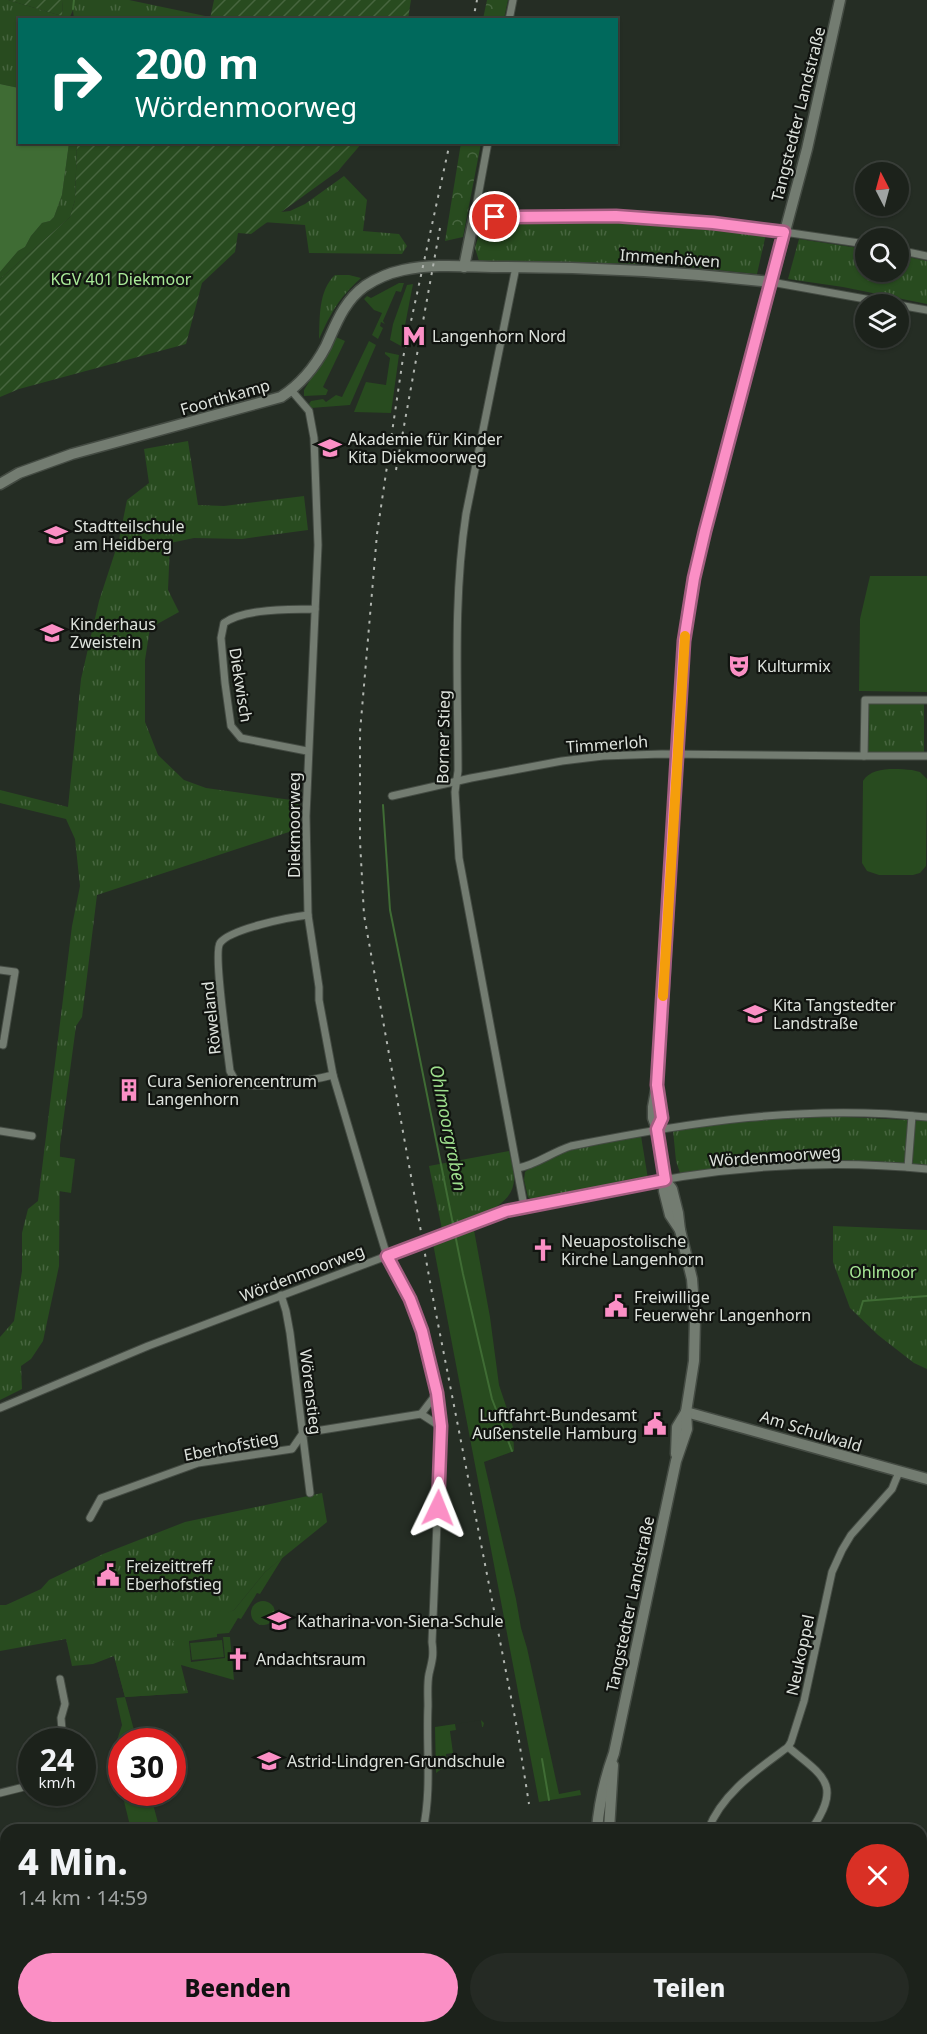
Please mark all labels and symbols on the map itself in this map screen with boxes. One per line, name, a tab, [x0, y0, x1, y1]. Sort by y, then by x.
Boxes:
street label: Tangstedter Landstraße	[766, 24, 830, 204]
north arrow	[855, 162, 909, 216]
pin	[469, 191, 520, 242]
street label: Immenhöven	[619, 244, 721, 272]
park label: KGV 401 Diekmoor	[51, 268, 192, 290]
metro station icon: Langenhorn Nord	[401, 323, 427, 349]
place label: Langenhorn Nord	[432, 325, 566, 347]
street label: Foorthkamp	[178, 374, 272, 420]
place label: Akademie für Kinder Kita Diekmoorweg	[348, 428, 503, 468]
school or university icon: Akademie für Kinder Kita Diekmoorweg	[317, 435, 343, 461]
place label: Stadtteilschule am Heidberg	[74, 515, 184, 555]
school or university icon: Stadtteilschule am Heidberg	[43, 522, 69, 548]
place label: Kinderhaus Zweistein	[70, 613, 156, 653]
school or university icon: Kinderhaus Zweistein	[39, 620, 65, 646]
street label: Diekwisch	[224, 646, 258, 724]
theatre icon: Kulturmix	[726, 653, 752, 679]
place label: Kulturmix	[757, 655, 831, 677]
street label: Borner Stieg	[431, 690, 455, 784]
street label: Timmerloh	[565, 730, 649, 758]
street label: Diekmoorweg	[283, 772, 305, 878]
street label: Röweland	[196, 980, 226, 1056]
place label: Kita Tangstedter Landstraße	[773, 994, 896, 1034]
school or university icon: Kita Tangstedter Landstraße	[742, 1001, 768, 1027]
water label: Ohlmoorgraben	[425, 1063, 473, 1193]
place label: Cura Seniorencentrum Langenhorn	[147, 1070, 317, 1110]
building icon: Cura Seniorencentrum Langenhorn	[116, 1077, 142, 1103]
street label: Wördenmoorweg	[709, 1140, 841, 1172]
place label: Neuapostolische Kirche Langenhorn	[561, 1230, 704, 1270]
church icon: Neuapostolische Kirche Langenhorn	[530, 1237, 556, 1263]
street label: Wördenmoorweg	[237, 1239, 367, 1307]
park label: Ohlmoor	[849, 1261, 917, 1283]
place label: Freiwillige Feuerwehr Langenhorn	[634, 1286, 811, 1326]
public building icon: Freiwillige Feuerwehr Langenhorn	[603, 1293, 629, 1319]
street label: Wörenstieg	[295, 1348, 327, 1436]
place label: Luftfahrt-Bundesamt Außenstelle Hamburg	[472, 1404, 637, 1444]
street label: Am Schulwald	[757, 1405, 865, 1457]
public building icon: Luftfahrt-Bundesamt Außenstelle Hamburg	[642, 1411, 668, 1437]
street label: Eberhofstieg	[182, 1426, 280, 1466]
position arrow	[406, 1476, 470, 1540]
street label: Tangstedter Landstraße	[601, 1514, 659, 1694]
place label: Freizeittreff Eberhofstieg	[126, 1555, 222, 1595]
public building icon: Freizeittreff Eberhofstieg	[95, 1562, 121, 1588]
school or university icon: Katharina-von-Siena-Schule	[266, 1608, 292, 1634]
place label: Katharina-von-Siena-Schule	[297, 1610, 503, 1632]
street label: Neukoppel	[781, 1613, 819, 1697]
church icon: Andachtsraum	[225, 1646, 251, 1672]
place label: Andachtsraum	[256, 1648, 366, 1670]
speed limit sign: 30	[108, 1728, 186, 1806]
school or university icon: Astrid-Lindgren-Grundschule	[256, 1748, 282, 1774]
place label: Astrid-Lindgren-Grundschule	[287, 1750, 505, 1772]

